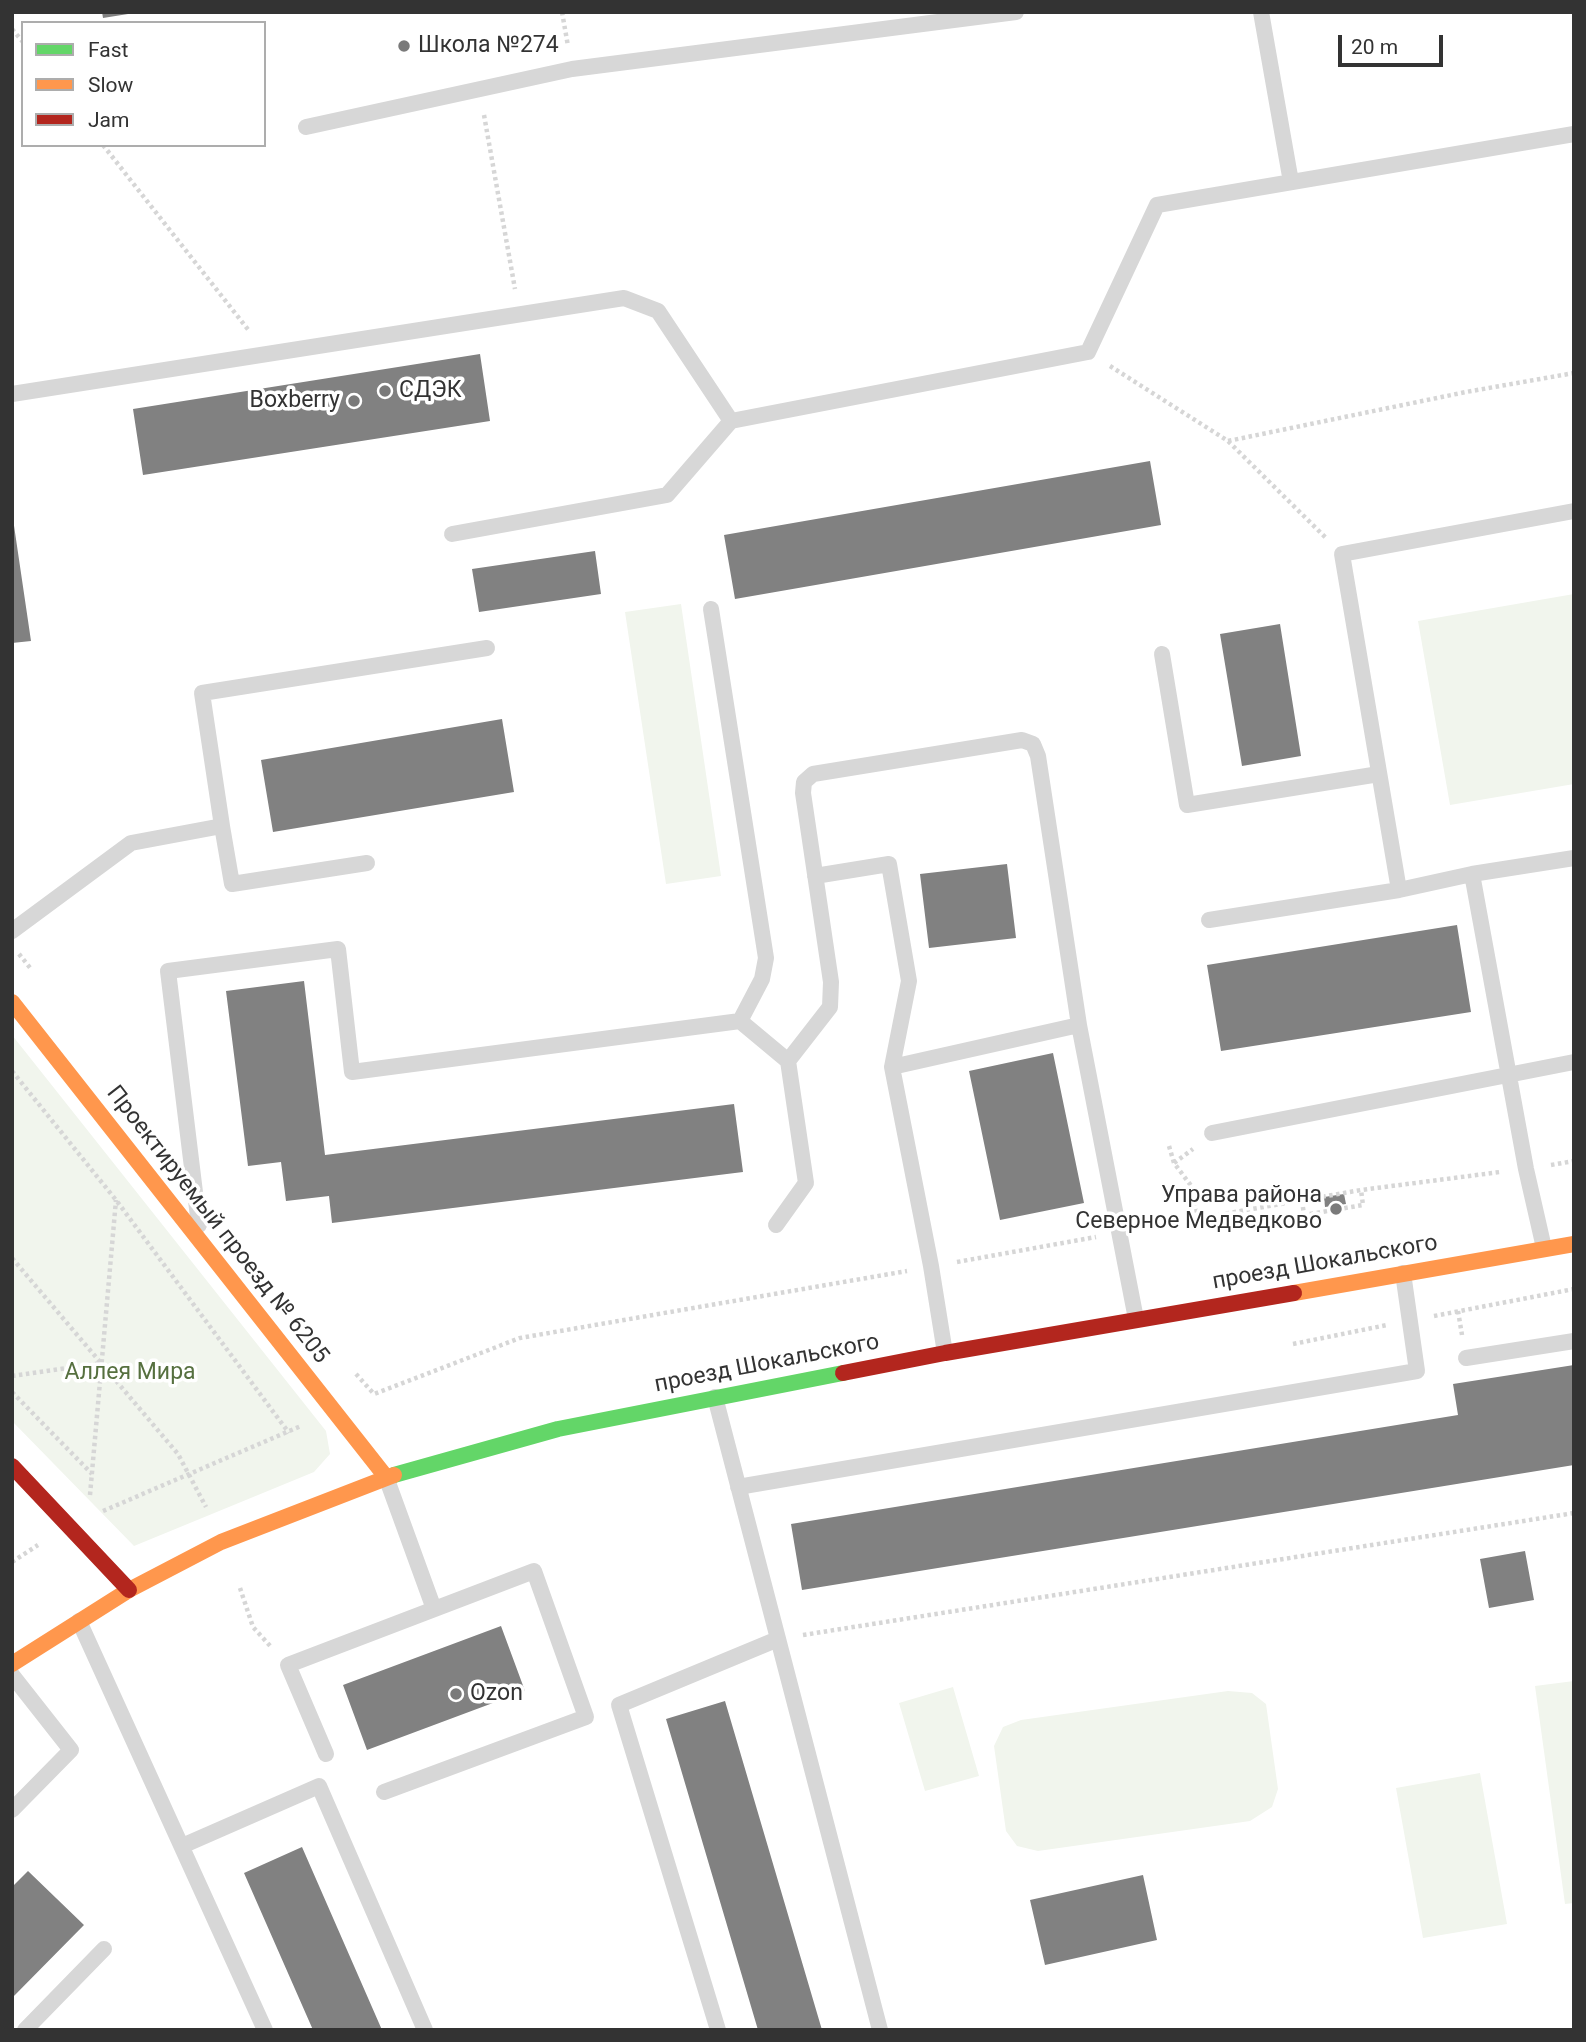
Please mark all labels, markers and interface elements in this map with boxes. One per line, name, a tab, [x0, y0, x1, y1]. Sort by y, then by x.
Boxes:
legend	[21, 21, 266, 147]
scale bar	[1341, 21, 1446, 65]
place label: Школа №274	[418, 32, 559, 60]
text: 20 m	[1351, 35, 1398, 59]
text: Fast	[88, 38, 128, 62]
marker: Школа №274	[396, 38, 412, 54]
text: Slow	[88, 73, 133, 97]
text: Jam	[88, 108, 129, 132]
place label: СДЭК	[399, 377, 462, 405]
marker: СДЭК	[377, 383, 393, 399]
place label: Boxberry	[250, 387, 340, 415]
marker: Boxberry	[346, 393, 362, 409]
street label: Проектируемый проезд № 6205	[100, 1081, 334, 1369]
place label: Управа района Северное Медведково	[1075, 1182, 1322, 1236]
marker: Управа района Северное Медведково	[1328, 1201, 1344, 1217]
street label: проезд Шокальского	[1210, 1230, 1440, 1296]
street label: проезд Шокальского	[652, 1329, 882, 1399]
park label: Аллея Мира	[64, 1359, 196, 1387]
place label: Ozon	[470, 1680, 523, 1708]
marker: Ozon	[448, 1686, 464, 1702]

